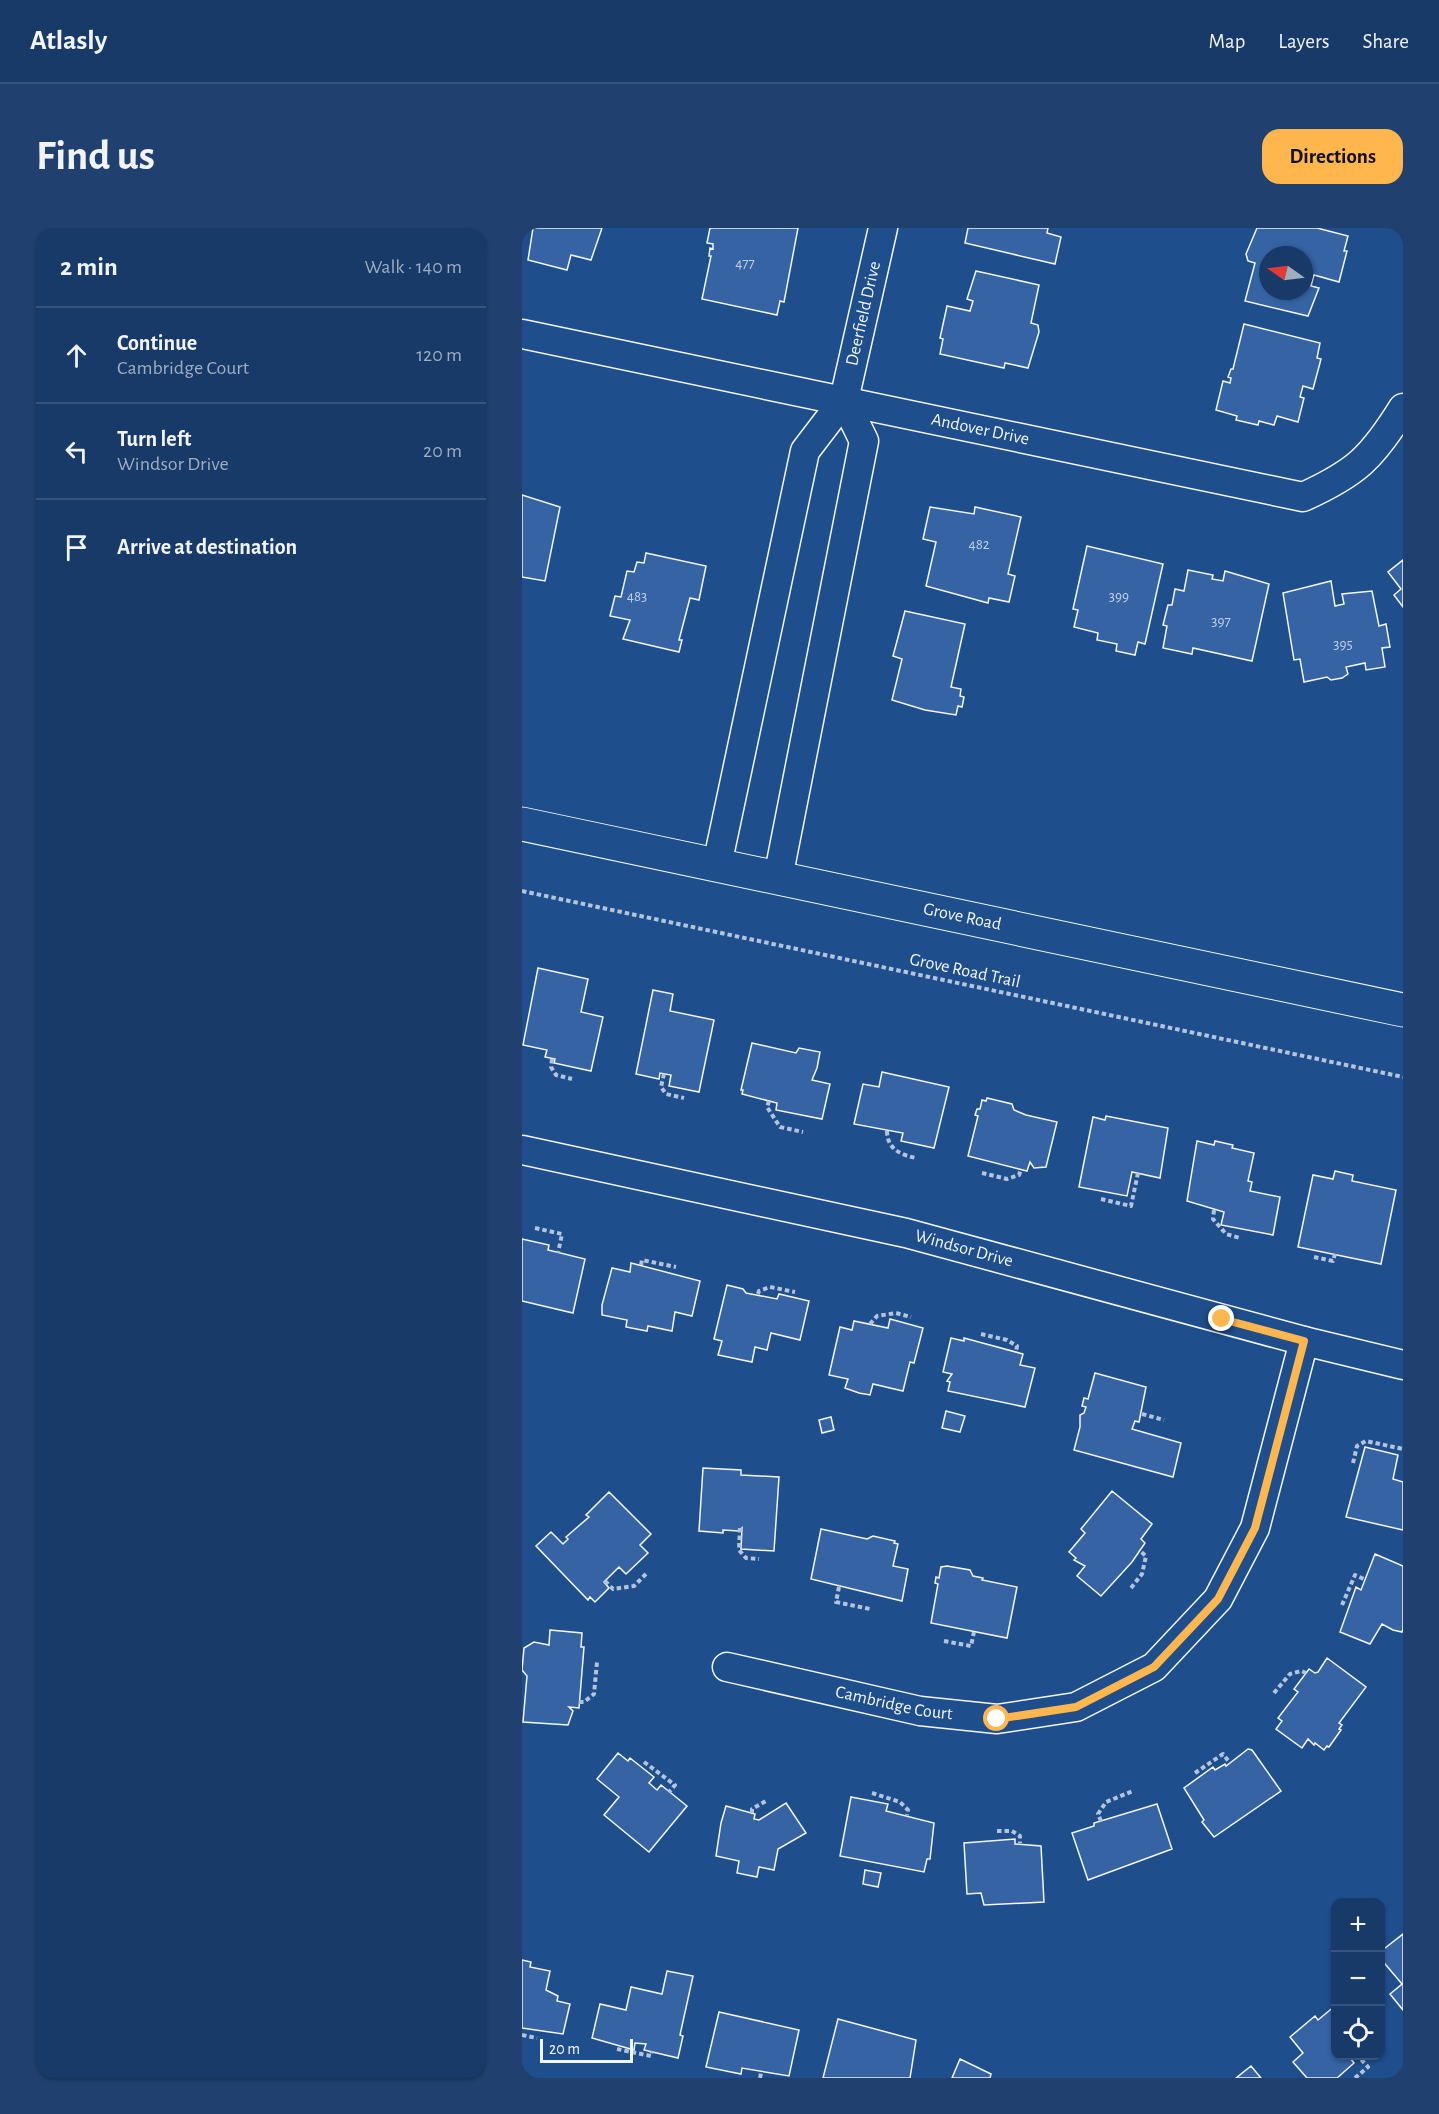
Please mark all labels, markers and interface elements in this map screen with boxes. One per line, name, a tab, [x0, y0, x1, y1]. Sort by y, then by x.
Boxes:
text: Atlasly	[30, 27, 107, 55]
text: Map	[1209, 31, 1245, 52]
text: Layers	[1278, 31, 1329, 52]
text: Share	[1362, 31, 1409, 52]
button: Directions	[1262, 129, 1403, 184]
text: Find us	[36, 135, 155, 177]
north arrow	[1259, 246, 1313, 300]
text: 2 min	[60, 254, 118, 280]
house number: 477	[735, 256, 755, 271]
text: Walk · 140 m	[364, 257, 462, 277]
street label: Deerfield Drive	[843, 260, 884, 368]
text: Continue	[117, 332, 197, 354]
icon: ahead	[60, 339, 93, 372]
text: 120 m	[416, 345, 462, 365]
text: Cambridge Court	[117, 358, 249, 378]
street label: Andover Drive	[930, 411, 1031, 449]
text: Turn left	[117, 428, 191, 450]
icon: left	[60, 435, 93, 468]
text: 20 m	[423, 441, 462, 461]
text: Windsor Drive	[117, 454, 229, 474]
icon: arrive	[60, 531, 93, 564]
text: Arrive at destination	[117, 536, 297, 558]
house number: 482	[968, 537, 990, 552]
house number: 483	[627, 589, 647, 604]
house number: 399	[1109, 589, 1129, 604]
house number: 397	[1211, 614, 1231, 629]
house number: 395	[1333, 637, 1353, 652]
street label: Grove Road	[922, 900, 1003, 934]
street label: Grove Road Trail	[908, 950, 1022, 992]
street label: Windsor Drive	[913, 1227, 1015, 1271]
route end	[1208, 1305, 1234, 1331]
street label: Cambridge Court	[834, 1683, 954, 1723]
route start	[983, 1705, 1009, 1731]
map controls	[1331, 1898, 1385, 2060]
button: +	[1331, 1898, 1385, 1952]
button: −	[1331, 1952, 1385, 2006]
button: locate	[1331, 2006, 1385, 2060]
scale bar	[540, 2036, 633, 2064]
text: 20 m	[549, 2041, 580, 2057]

